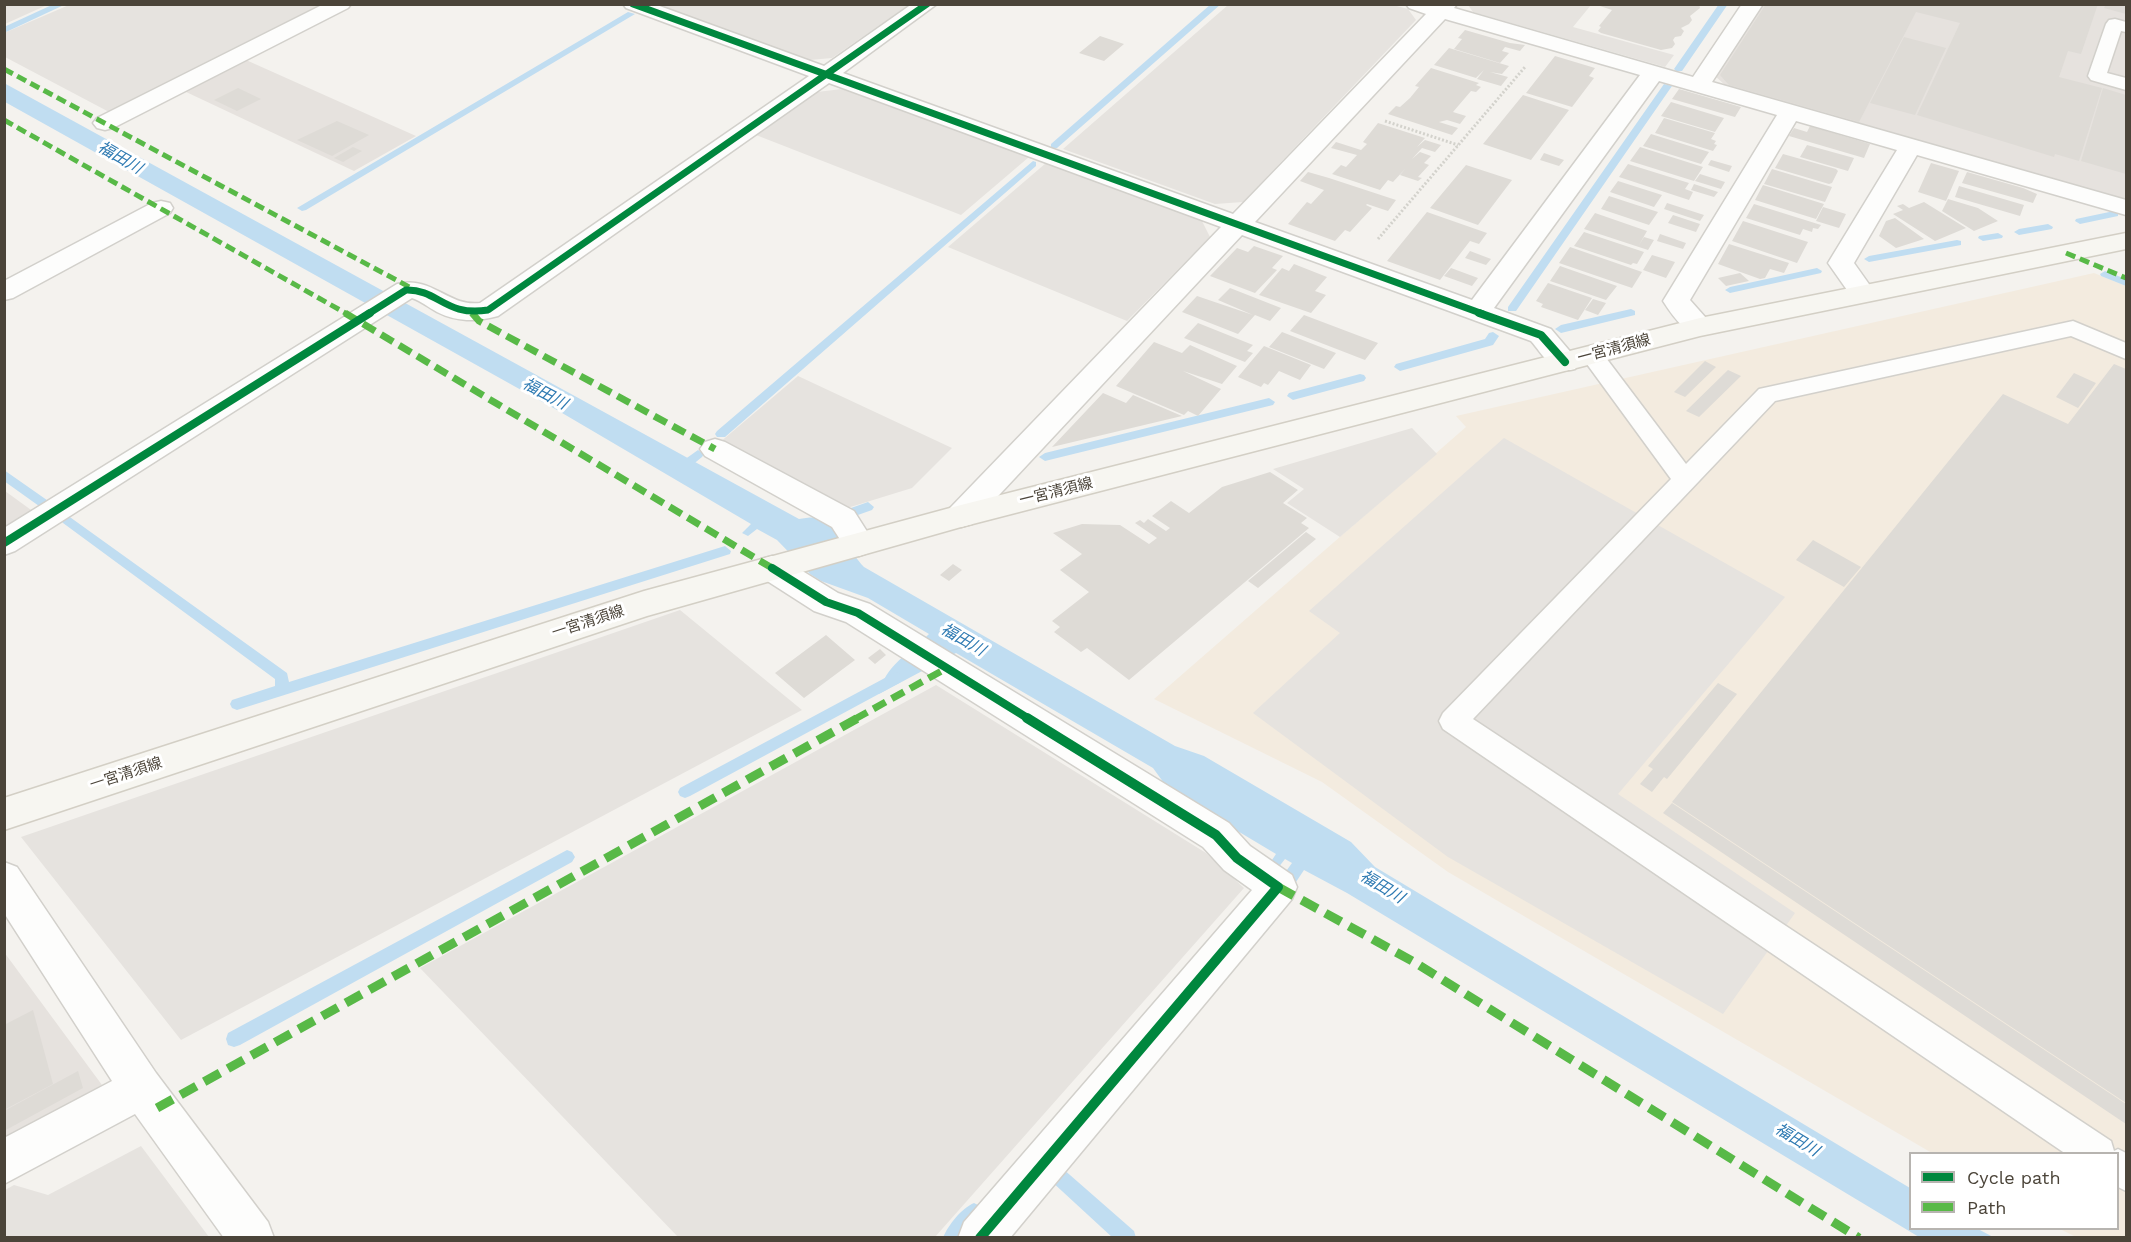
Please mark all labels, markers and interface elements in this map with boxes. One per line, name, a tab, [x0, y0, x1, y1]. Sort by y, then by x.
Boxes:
water label: 福田川	[94, 138, 146, 178]
street label: 一宮清須線	[1575, 331, 1653, 367]
water label: 福田川	[519, 374, 571, 414]
street label: 一宮清須線	[1017, 474, 1095, 510]
street label: 一宮清須線	[550, 602, 626, 642]
water label: 福田川	[937, 620, 989, 660]
street label: 一宮清須線	[88, 754, 164, 794]
water label: 福田川	[1356, 866, 1408, 908]
water label: 福田川	[1771, 1119, 1823, 1161]
legend	[1909, 1152, 2119, 1230]
text: Cycle path	[1967, 1167, 2061, 1188]
text: Path	[1967, 1197, 2007, 1218]

